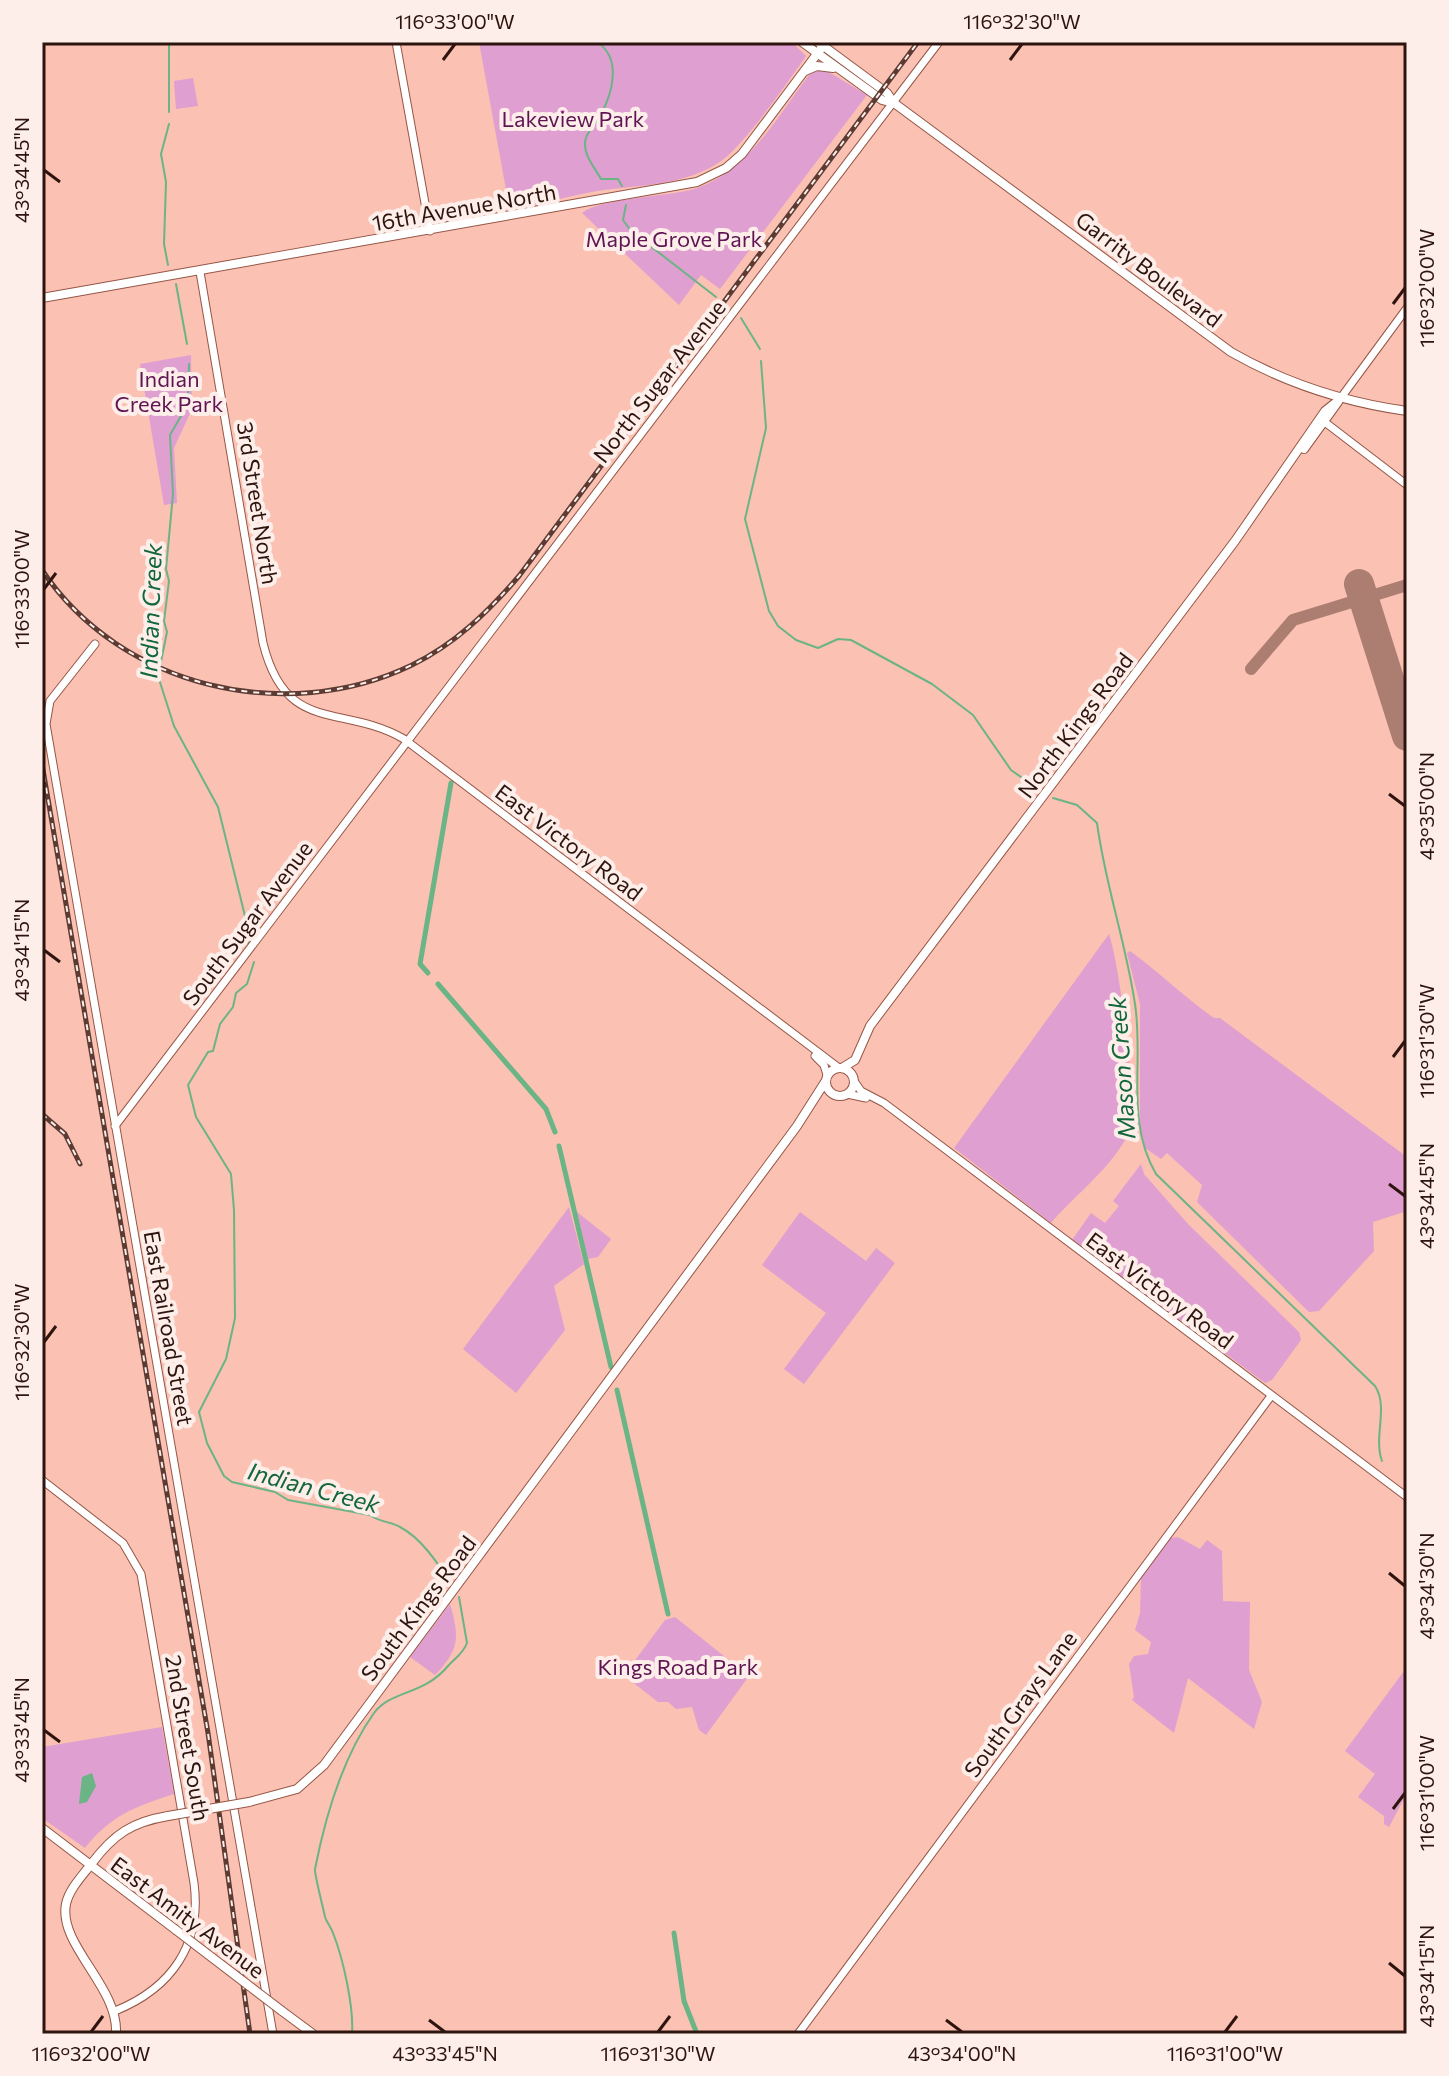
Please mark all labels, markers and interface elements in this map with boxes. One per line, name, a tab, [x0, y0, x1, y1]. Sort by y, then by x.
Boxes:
text: 116°33'00"W	[395, 9, 515, 33]
text: 116°32'30"W	[963, 9, 1081, 33]
park label: Lakeview Park	[502, 105, 645, 132]
text: 43°34'45"N	[9, 117, 33, 223]
street label: 16th Avenue North	[370, 178, 558, 236]
street label: Garrity Boulevard	[1071, 205, 1227, 333]
park label: Maple Grove Park	[586, 225, 762, 252]
text: 116°32'00"W	[1414, 228, 1438, 348]
street label: North Sugar Avenue	[587, 294, 731, 468]
park label: Indian Creek Park	[115, 365, 223, 417]
street label: 3rd Street North	[232, 420, 284, 586]
text: 116°33'00"W	[9, 529, 33, 649]
water label: Indian Creek	[133, 542, 167, 679]
street label: North Kings Road	[1012, 647, 1138, 803]
text: 43°35'00"N	[1414, 752, 1438, 860]
street label: East Victory Road	[490, 778, 648, 906]
street label: South Sugar Avenue	[176, 835, 318, 1011]
text: 43°34'15"N	[9, 899, 33, 1001]
text: 116°31'30"W	[1414, 984, 1438, 1098]
water label: Mason Creek	[1101, 995, 1140, 1140]
text: 43°34'45"N	[1414, 1143, 1438, 1249]
street label: East Victory Road	[1081, 1226, 1239, 1354]
street label: East Railroad Street	[139, 1228, 199, 1428]
text: 116°32'30"W	[9, 1283, 33, 1401]
water label: Indian Creek	[245, 1455, 384, 1519]
street label: South Kings Road	[355, 1530, 481, 1686]
text: 43°34'30"N	[1414, 1532, 1438, 1640]
street label: South Grays Lane	[958, 1626, 1082, 1782]
street label: 2nd Street South	[160, 1653, 216, 1823]
park label: Kings Road Park	[598, 1653, 758, 1680]
text: 43°33'45"N	[9, 1677, 33, 1783]
text: 116°31'00"W	[1414, 1735, 1438, 1851]
street label: East Amity Avenue	[106, 1850, 270, 1984]
text: 43°34'15"N	[1414, 1925, 1438, 2027]
text: 116°32'00"W	[31, 2041, 151, 2065]
text: 43°33'45"N	[392, 2041, 498, 2065]
text: 116°31'30"W	[601, 2041, 715, 2065]
text: 43°34'00"N	[908, 2041, 1016, 2065]
text: 116°31'00"W	[1167, 2041, 1283, 2065]

